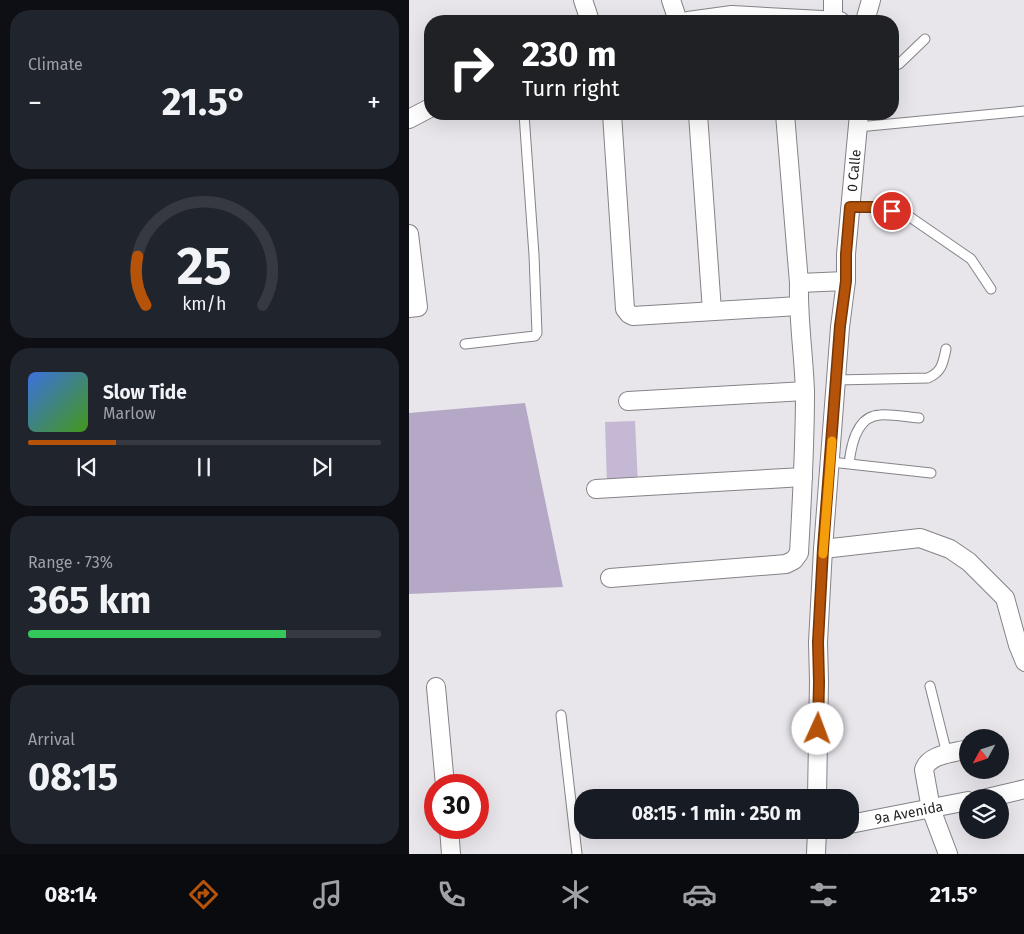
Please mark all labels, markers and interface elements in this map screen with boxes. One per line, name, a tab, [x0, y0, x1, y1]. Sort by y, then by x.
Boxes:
text: 230 m	[522, 33, 616, 75]
icon: right	[439, 35, 504, 100]
text: Climate	[28, 55, 83, 74]
text: Turn right	[522, 75, 619, 102]
text: 21.5°	[162, 79, 247, 125]
text: −	[28, 86, 42, 119]
text: +	[367, 86, 381, 119]
street label: 0 Calle	[844, 149, 865, 193]
pin	[871, 190, 913, 232]
icon: arrive	[878, 197, 906, 225]
text: 25	[177, 235, 232, 298]
text: km/h	[182, 293, 227, 315]
text: Slow Tide	[103, 381, 187, 404]
text: Marlow	[103, 404, 156, 423]
icon: previous	[73, 453, 101, 481]
icon: pause	[190, 453, 218, 481]
icon: next	[308, 453, 336, 481]
text: Range · 73%	[28, 553, 113, 572]
text: 365 km	[28, 577, 151, 623]
position arrow	[791, 702, 843, 754]
north arrow	[959, 729, 1009, 779]
map controls	[959, 729, 1009, 839]
text: Arrival	[28, 730, 75, 749]
text: 08:15	[28, 754, 118, 800]
speed limit sign: 30	[424, 774, 489, 839]
button: layers	[959, 789, 1009, 839]
street label: 9a Avenida	[873, 798, 945, 828]
text: 08:15 · 1 min · 250 m	[632, 802, 801, 825]
icon: directions	[186, 877, 221, 912]
icon: music	[310, 877, 345, 912]
icon: phone	[434, 877, 469, 912]
icon: climate	[558, 877, 593, 912]
icon: car	[682, 877, 717, 912]
icon: filters	[806, 877, 841, 912]
text: 08:14	[44, 881, 97, 908]
text: 21.5°	[930, 881, 980, 908]

